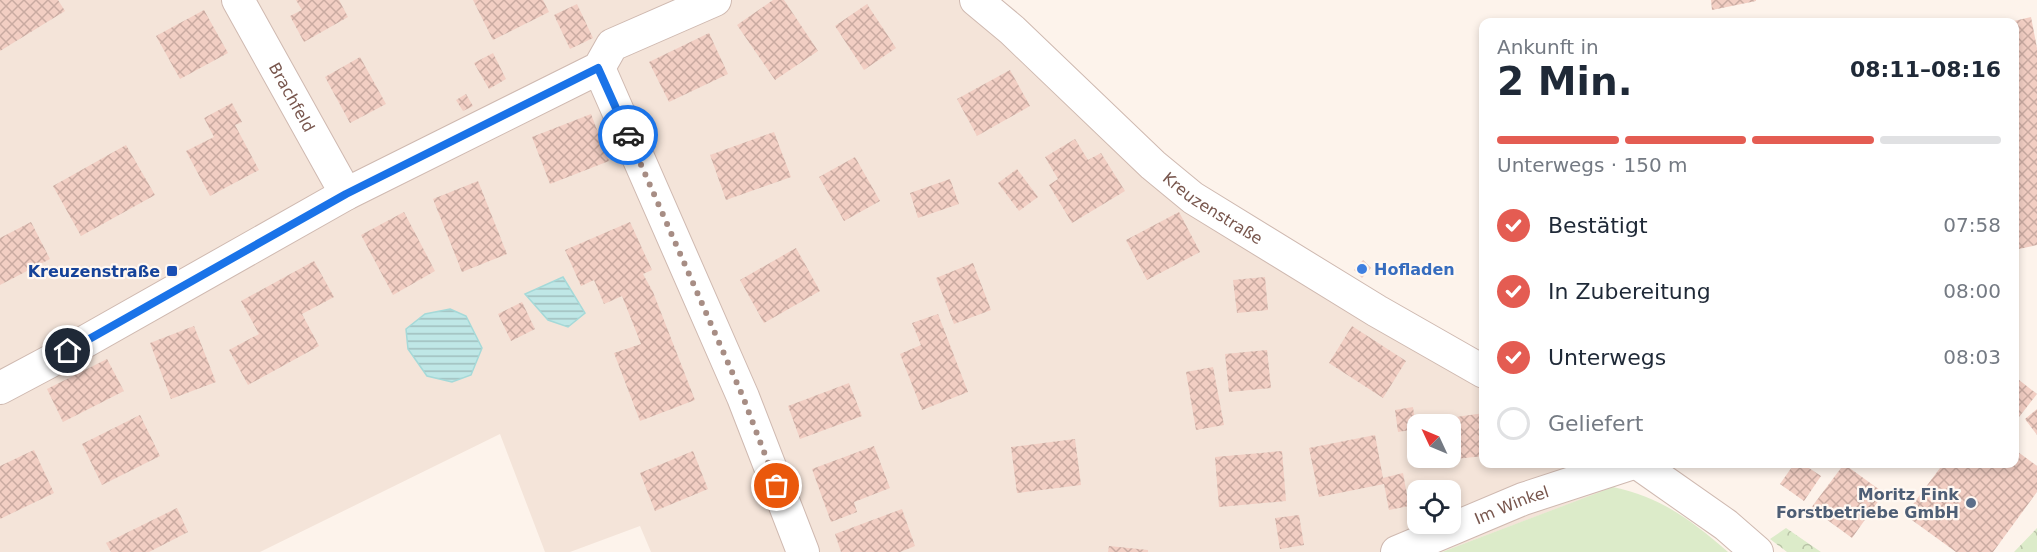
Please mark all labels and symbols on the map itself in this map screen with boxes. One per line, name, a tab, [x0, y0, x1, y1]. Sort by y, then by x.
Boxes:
street label: Brachfeld	[265, 59, 318, 135]
courier	[598, 105, 658, 165]
street label: Kreuzenstraße	[1159, 168, 1266, 248]
place label: Hofladen	[1374, 260, 1455, 279]
place label: Kreuzenstraße	[28, 262, 160, 281]
marker: Hofladen	[1355, 262, 1369, 276]
marker: Kreuzenstraße	[165, 264, 179, 278]
pin	[42, 325, 93, 376]
north arrow	[1407, 414, 1461, 468]
pin	[751, 460, 802, 511]
street label: Im Winkel	[1472, 482, 1551, 528]
place label: Moritz Fink Forstbetriebe GmbH	[1776, 485, 1959, 522]
marker: Moritz Fink Forstbetriebe GmbH	[1964, 496, 1978, 510]

